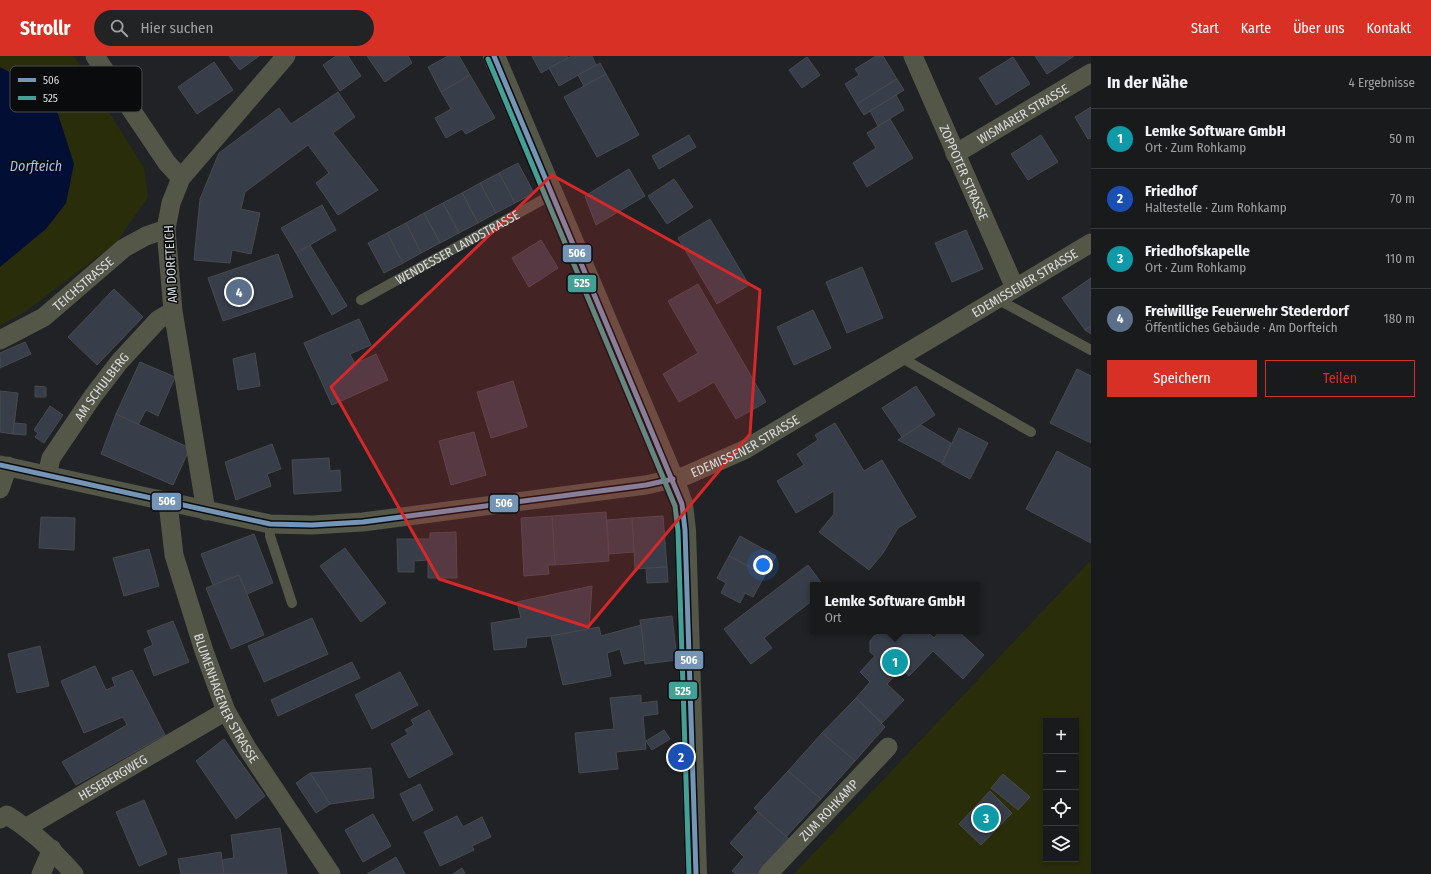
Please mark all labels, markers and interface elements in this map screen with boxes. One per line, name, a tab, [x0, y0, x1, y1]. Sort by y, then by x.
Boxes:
search box	[94, 10, 374, 46]
text: Strollr	[20, 17, 70, 40]
icon: search	[108, 17, 130, 39]
text: Hier suchen	[140, 19, 213, 37]
text: Start	[1191, 20, 1219, 37]
text: Karte	[1241, 20, 1271, 37]
text: Über uns	[1293, 20, 1345, 37]
text: Kontakt	[1367, 20, 1411, 37]
legend	[10, 66, 142, 112]
text: In der Nähe	[1107, 72, 1188, 93]
text: 506	[43, 74, 60, 87]
text: 4 Ergebnisse	[1349, 75, 1415, 90]
street label: WISMARER STRASSE	[975, 81, 1072, 147]
text: 525	[43, 92, 58, 105]
street label: ZOPPOTER STRASSE	[936, 122, 991, 222]
text: Lemke Software GmbH	[1145, 122, 1286, 140]
text: 1	[1117, 131, 1123, 146]
text: 50 m	[1389, 131, 1415, 146]
text: Ort · Zum Rohkamp	[1145, 140, 1246, 155]
water label: Dorfteich	[10, 158, 62, 175]
text: Friedhof	[1145, 182, 1197, 200]
text: 2	[1117, 191, 1123, 206]
text: 70 m	[1390, 191, 1415, 206]
text: Haltestelle · Zum Rohkamp	[1145, 200, 1287, 215]
street label: WENDESSER LANDSTRASSE	[393, 207, 522, 288]
street label: AM DORFTEICH	[161, 225, 180, 303]
text: Friedhofskapelle	[1145, 242, 1250, 260]
line badge: 506	[562, 244, 592, 263]
street label: EDEMISSENER STRASSE	[969, 246, 1080, 320]
text: 506	[568, 247, 586, 260]
text: 3	[1117, 251, 1123, 266]
text: 110 m	[1385, 251, 1415, 266]
street label: TEICHSTRASSE	[50, 254, 117, 314]
text: Ort · Zum Rohkamp	[1145, 260, 1246, 275]
line badge: 525	[567, 274, 597, 293]
pin: 4	[226, 277, 252, 307]
text: 525	[574, 277, 590, 290]
text: Freiwillige Feuerwehr Stederdorf	[1145, 302, 1349, 320]
text: 4	[1117, 311, 1123, 326]
text: 180 m	[1384, 311, 1415, 326]
text: Öffentliches Gebäude · Am Dorfteich	[1145, 320, 1338, 335]
street label: AM SCHULBERG	[72, 350, 132, 424]
button: Speichern	[1107, 360, 1257, 397]
button: Teilen	[1265, 360, 1415, 397]
street label: EDEMISSENER STRASSE	[688, 412, 802, 481]
line badge: 506	[151, 492, 182, 511]
line badge: 506	[489, 494, 519, 513]
text: 506	[158, 495, 176, 508]
text: 506	[495, 497, 513, 510]
your location	[753, 555, 773, 575]
popup	[810, 582, 980, 634]
text: Lemke Software GmbH	[825, 592, 965, 610]
text: Ort	[825, 610, 842, 625]
street label: BLUMENHAGENER STRASSE	[191, 631, 262, 766]
pin: 1	[882, 647, 908, 677]
line badge: 506	[674, 650, 704, 670]
text: 506	[680, 654, 698, 667]
line badge: 525	[668, 681, 698, 700]
text: 525	[675, 685, 691, 698]
map controls	[1043, 718, 1079, 862]
button: +	[1043, 718, 1079, 754]
pin: 2	[668, 742, 694, 772]
street label: HESEBERGWEG	[76, 752, 150, 804]
button: −	[1043, 754, 1079, 790]
street label: ZUM ROHKAMP	[796, 776, 861, 844]
button: locate	[1043, 790, 1079, 826]
pin: 3	[973, 803, 999, 833]
button: layers	[1043, 826, 1079, 862]

